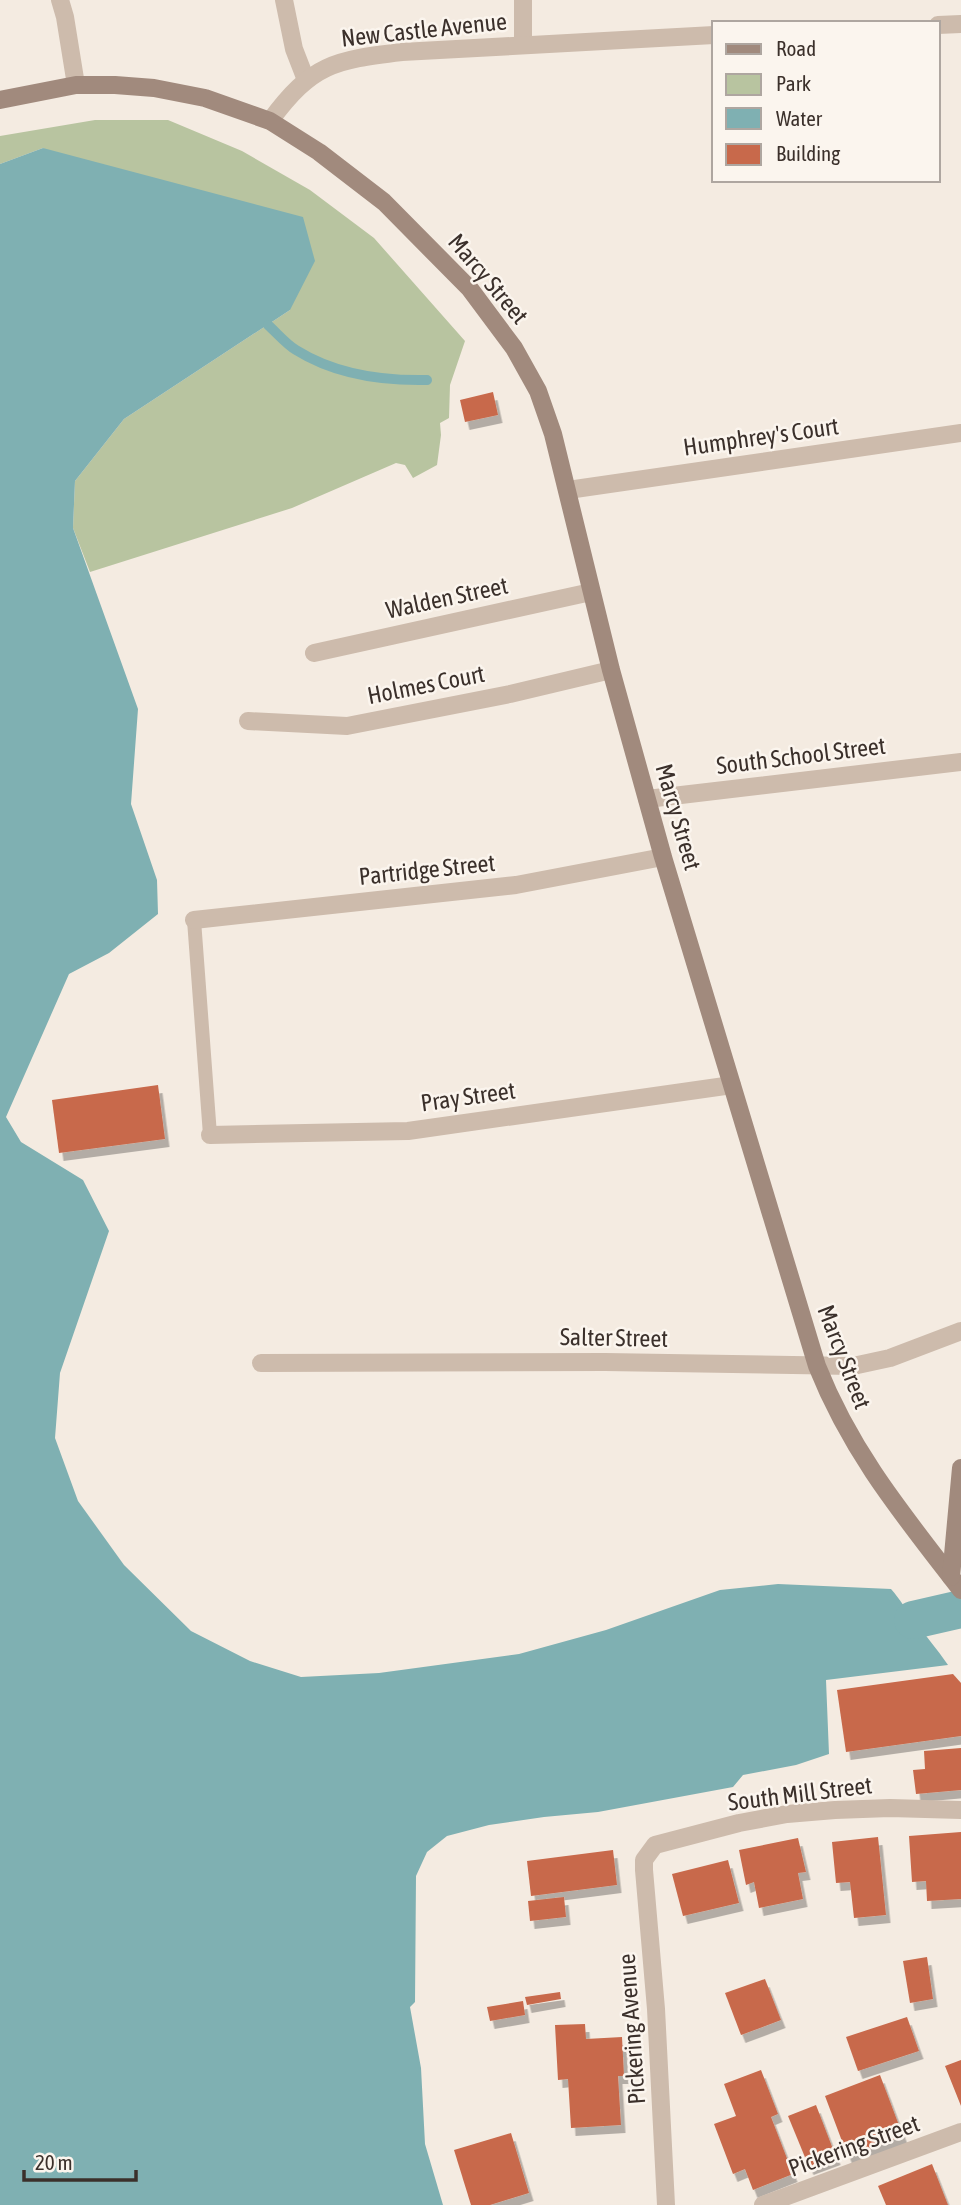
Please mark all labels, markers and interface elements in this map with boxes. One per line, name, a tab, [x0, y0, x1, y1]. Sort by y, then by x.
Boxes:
street label: New Castle Avenue	[340, 7, 508, 52]
legend	[712, 21, 940, 182]
text: Road	[776, 36, 816, 60]
text: Park	[776, 71, 811, 95]
text: Water	[776, 106, 823, 130]
text: Building	[776, 141, 840, 165]
street label: Marcy Street	[443, 228, 534, 329]
street label: Humphrey's Court	[682, 412, 840, 461]
street label: Walden Street	[384, 571, 510, 624]
street label: Holmes Court	[365, 660, 487, 709]
street label: South School Street	[715, 732, 887, 779]
street label: Marcy Street	[650, 761, 707, 873]
street label: Partridge Street	[357, 849, 496, 890]
street label: Pray Street	[419, 1076, 517, 1117]
street label: Marcy Street	[812, 1301, 877, 1413]
street label: Salter Street	[560, 1323, 668, 1352]
street label: South Mill Street	[726, 1771, 874, 1816]
street label: Pickering Avenue	[613, 1953, 650, 2105]
street label: Pickering Street	[785, 2109, 923, 2182]
scale bar	[24, 2138, 136, 2182]
text: 20 m	[35, 2150, 73, 2174]

